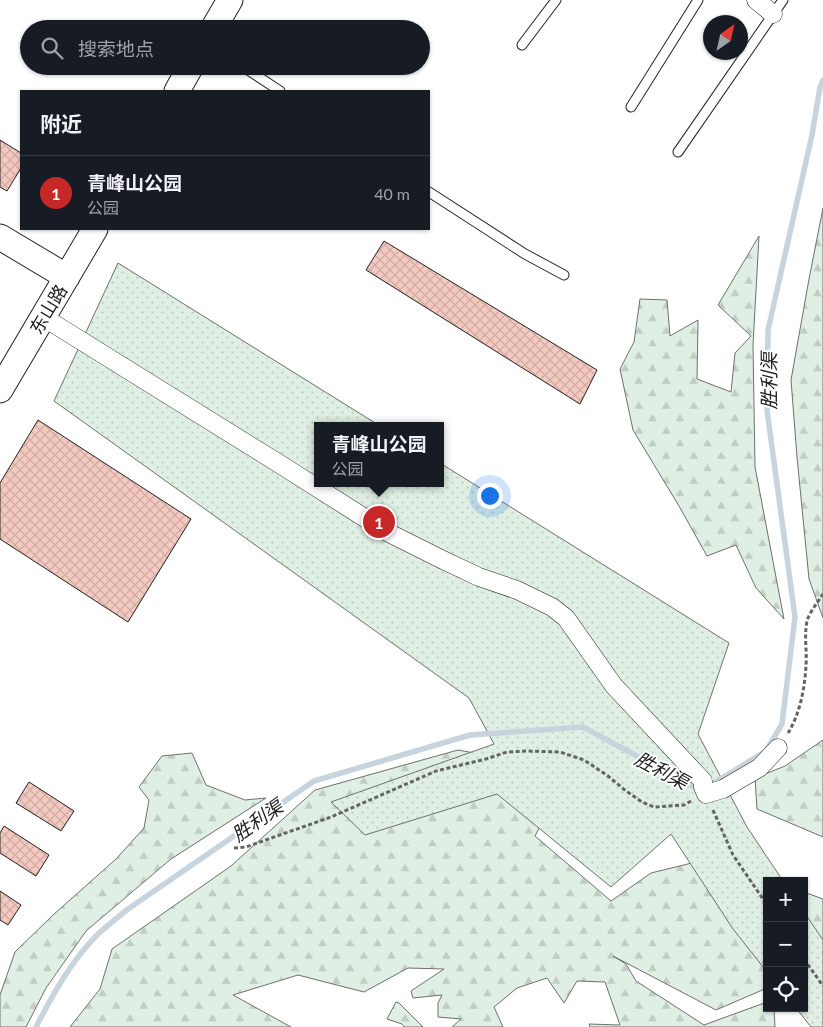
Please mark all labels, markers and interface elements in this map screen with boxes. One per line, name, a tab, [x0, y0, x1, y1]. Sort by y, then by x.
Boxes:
north arrow	[703, 15, 748, 60]
search box	[20, 20, 430, 75]
icon: search	[38, 34, 66, 62]
text: 搜索地点	[78, 37, 154, 60]
text: 附近	[40, 111, 82, 136]
text: 青峰山公园	[87, 171, 182, 194]
text: 1	[51, 184, 61, 203]
text: 40 m	[374, 184, 410, 203]
text: 公园	[87, 198, 119, 217]
street label: 东山路	[25, 280, 71, 338]
water label: 胜利渠	[757, 350, 780, 410]
popup	[314, 422, 444, 487]
text: 青峰山公园	[331, 432, 427, 455]
text: 公园	[331, 459, 364, 478]
your location	[477, 483, 503, 509]
pin: 1	[363, 503, 395, 541]
water label: 胜利渠	[631, 746, 695, 795]
water label: 胜利渠	[227, 793, 289, 846]
map controls	[763, 877, 808, 1012]
button: +	[763, 877, 808, 922]
button: −	[763, 922, 808, 967]
button: locate	[763, 967, 808, 1012]

